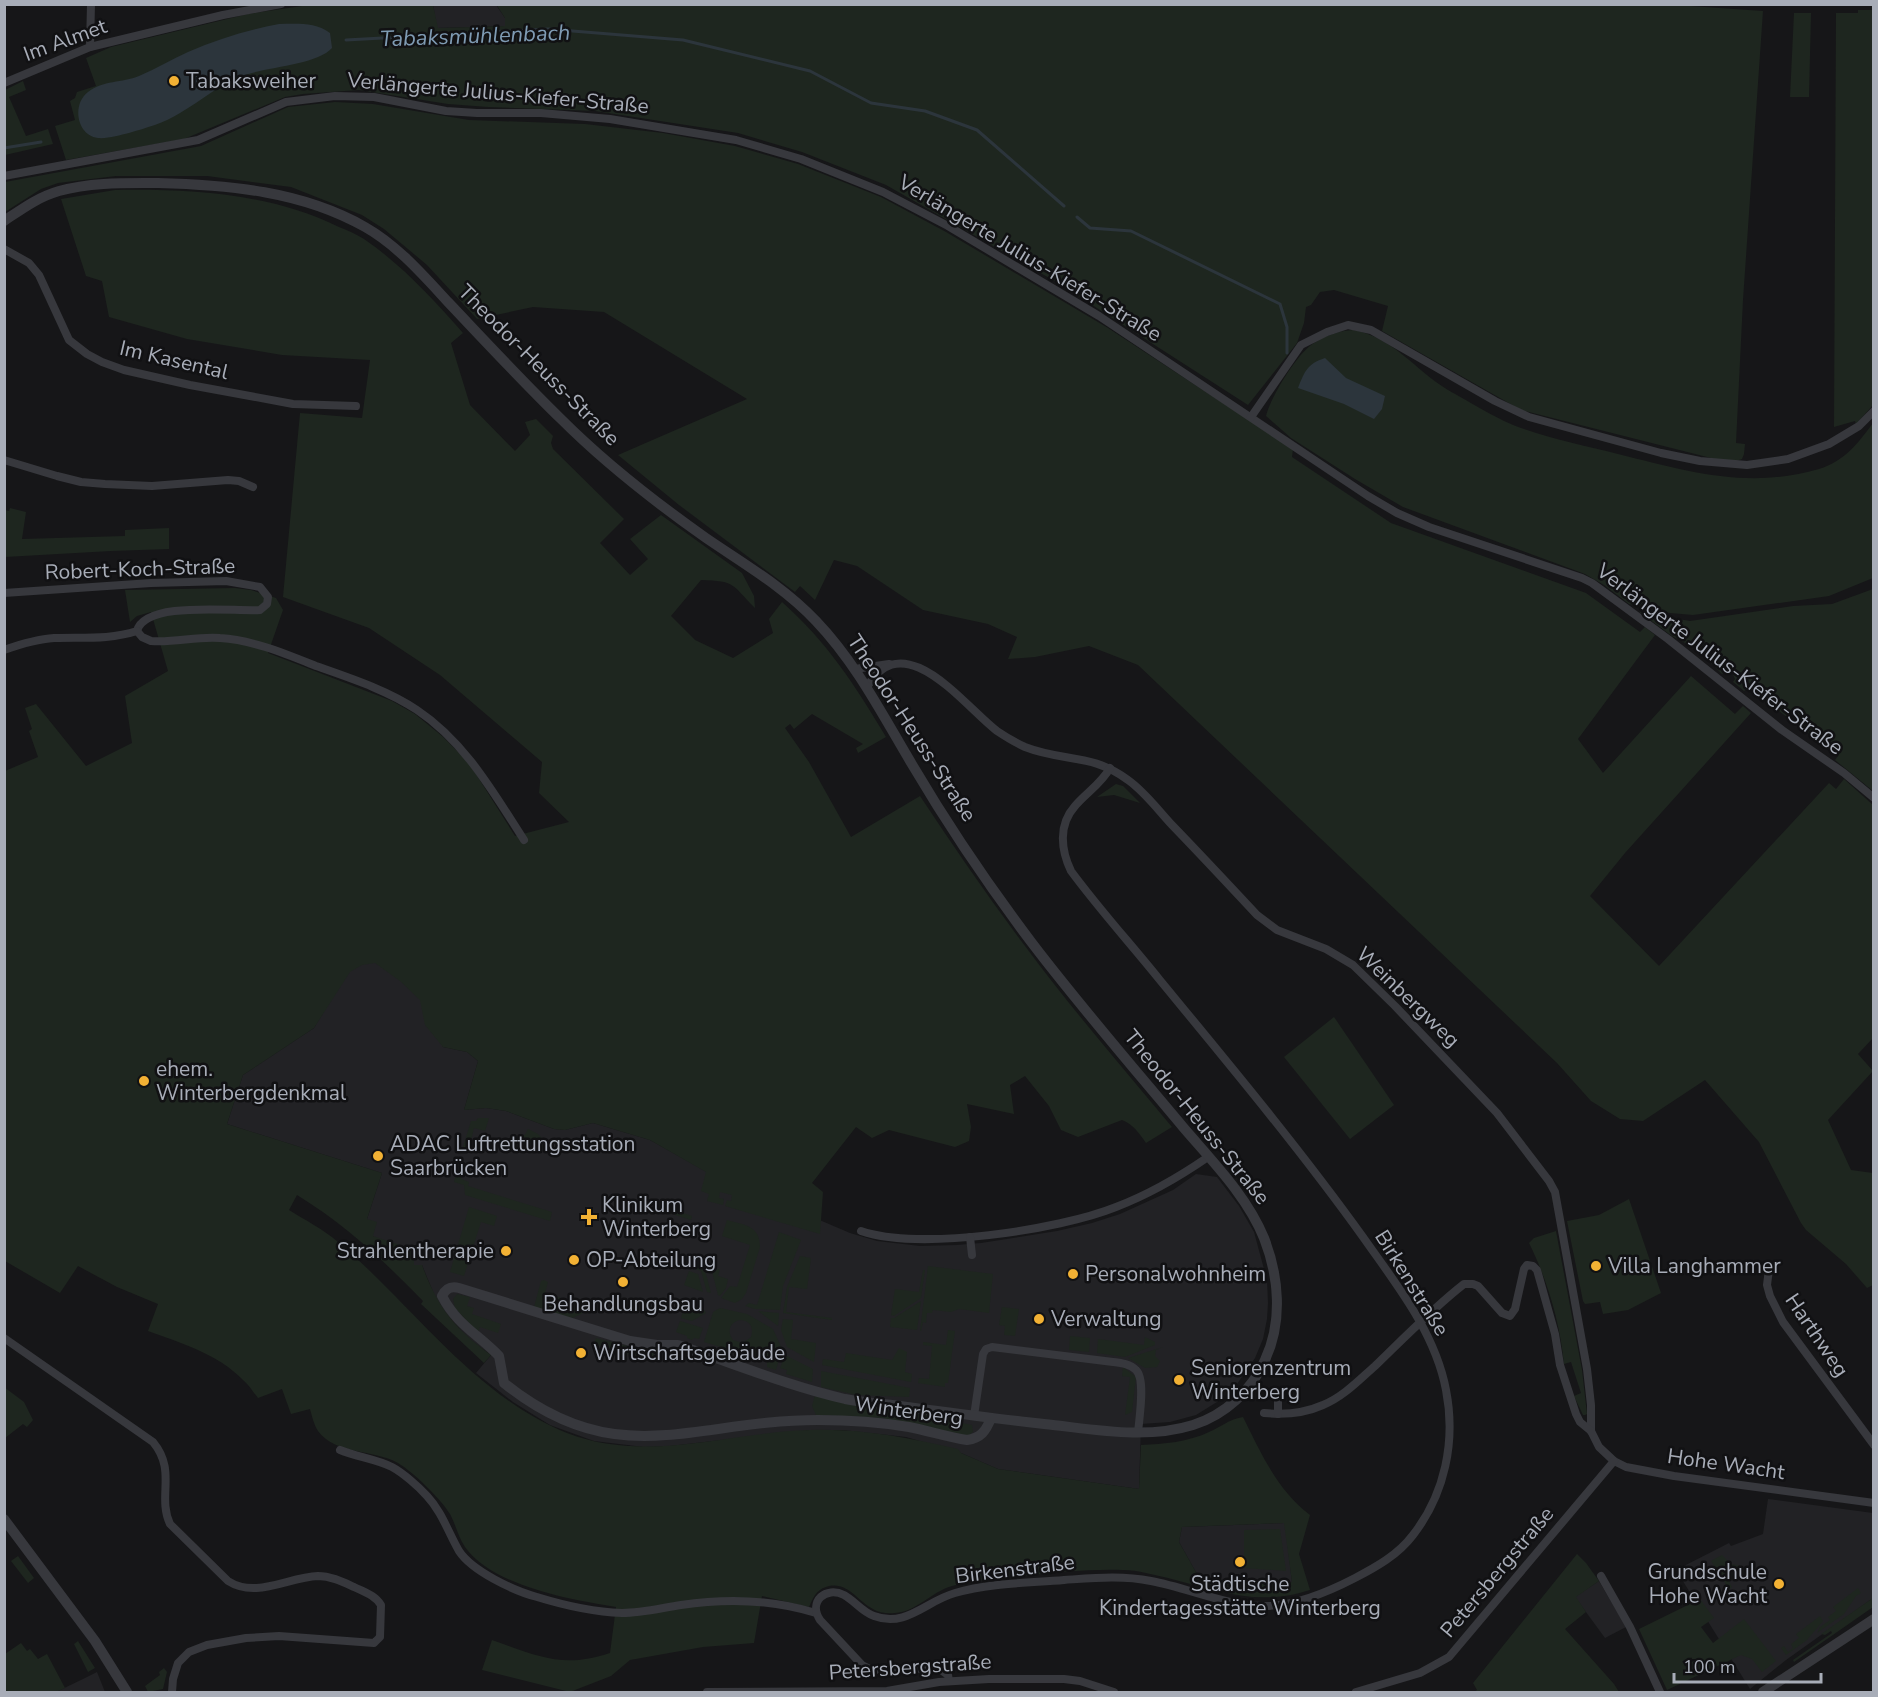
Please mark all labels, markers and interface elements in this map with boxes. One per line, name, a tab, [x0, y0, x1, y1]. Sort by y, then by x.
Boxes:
street label: Im Almet	[19, 12, 111, 68]
water label: Tabaksmühlenbach	[379, 18, 571, 54]
street label: Verlängerte Julius-Kiefer-Straße	[345, 66, 650, 120]
place label: Tabaksweiher	[186, 67, 316, 95]
marker: Tabaksweiher	[167, 74, 181, 88]
street label: Verlängerte Julius-Kiefer-Straße	[892, 168, 1167, 348]
street label: Theodor-Heuss-Straße	[452, 278, 626, 452]
street label: Im Kasental	[117, 334, 232, 386]
street label: Robert-Koch-Straße	[44, 552, 236, 586]
street label: Verlängerte Julius-Kiefer-Straße	[1590, 556, 1849, 761]
street label: Theodor-Heuss-Straße	[841, 629, 983, 827]
street label: Weinbergweg	[1350, 940, 1466, 1054]
street label: Theodor-Heuss-Straße	[1118, 1024, 1276, 1210]
place label: ehem. Winterbergdenkmal	[156, 1055, 347, 1107]
marker: ehem. Winterbergdenkmal	[137, 1074, 151, 1088]
place label: ADAC Luftrettungsstation Saarbrücken	[390, 1130, 635, 1182]
marker: ADAC Luftrettungsstation Saarbrücken	[371, 1149, 385, 1163]
place label: Klinikum Winterberg	[602, 1191, 711, 1243]
marker: Klinikum Winterberg	[580, 1208, 598, 1226]
street label: Birkenstraße	[1368, 1225, 1456, 1341]
place label: Strahlentherapie	[337, 1237, 494, 1265]
marker: Strahlentherapie	[499, 1244, 513, 1258]
place label: OP-Abteilung	[586, 1246, 716, 1274]
place label: Villa Langhammer	[1607, 1252, 1781, 1280]
marker: OP-Abteilung	[567, 1253, 581, 1267]
marker: Villa Langhammer	[1589, 1259, 1603, 1273]
place label: Personalwohnheim	[1085, 1260, 1266, 1288]
marker: Personalwohnheim	[1066, 1267, 1080, 1281]
marker: Behandlungsbau	[616, 1275, 630, 1289]
street label: Harthweg	[1779, 1288, 1855, 1382]
place label: Behandlungsbau	[543, 1290, 703, 1318]
place label: Verwaltung	[1050, 1305, 1162, 1333]
marker: Verwaltung	[1032, 1312, 1046, 1326]
place label: Wirtschaftsgebäude	[593, 1339, 785, 1367]
marker: Wirtschaftsgebäude	[574, 1346, 588, 1360]
place label: Seniorenzentrum Winterberg	[1191, 1354, 1351, 1406]
marker: Seniorenzentrum Winterberg	[1172, 1373, 1186, 1387]
street label: Winterberg	[853, 1390, 965, 1432]
street label: Hohe Wacht	[1666, 1442, 1787, 1486]
street label: Petersbergstraße	[1434, 1501, 1560, 1643]
street label: Birkenstraße	[954, 1548, 1076, 1590]
marker: Städtische Kindertagesstätte Winterberg	[1233, 1555, 1247, 1569]
place label: Grundschule Hohe Wacht	[1647, 1558, 1768, 1610]
place label: Städtische Kindertagesstätte Winterberg	[1099, 1570, 1381, 1622]
marker: Grundschule Hohe Wacht	[1772, 1577, 1786, 1591]
scale bar	[1674, 1646, 1821, 1684]
street label: Petersbergstraße	[828, 1647, 992, 1687]
text: 100 m	[1683, 1655, 1735, 1679]

